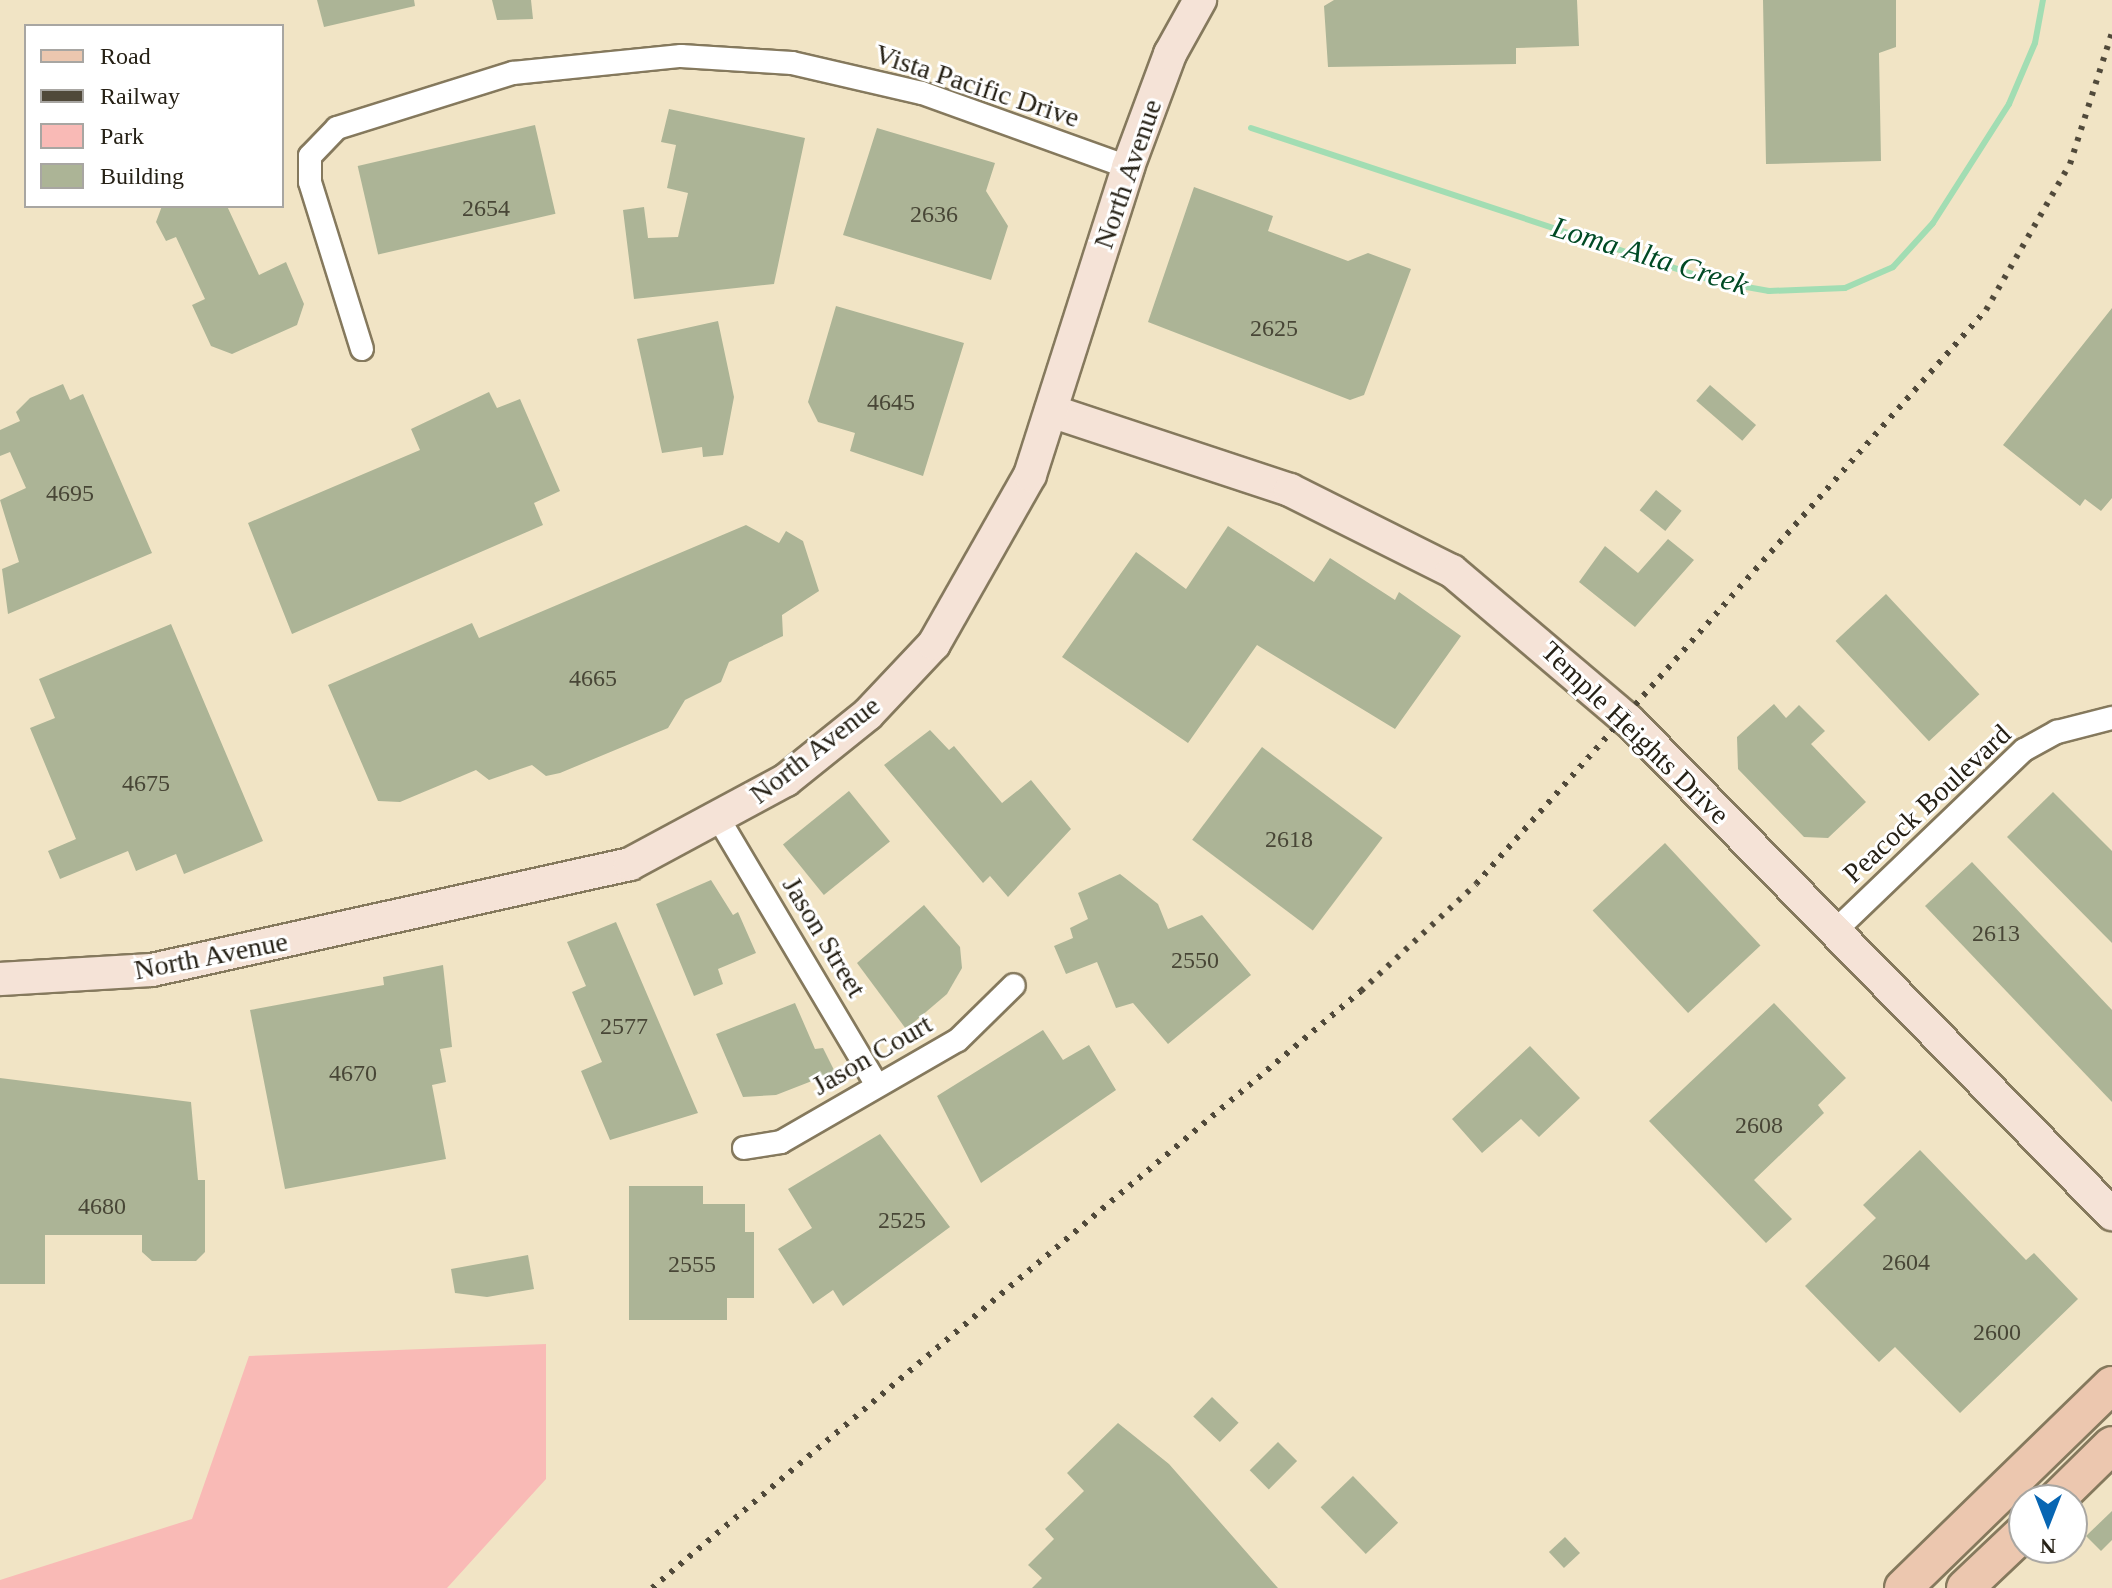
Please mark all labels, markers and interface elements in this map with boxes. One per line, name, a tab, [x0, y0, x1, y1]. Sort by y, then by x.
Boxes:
legend	[24, 24, 284, 208]
street label: Vista Pacific Drive	[871, 37, 1083, 135]
text: Road	[100, 43, 151, 69]
text: Railway	[100, 83, 180, 109]
street label: North Avenue	[1087, 94, 1169, 254]
text: Park	[100, 123, 144, 149]
text: Building	[100, 163, 184, 189]
house number: 2654	[462, 195, 510, 223]
house number: 2636	[910, 201, 958, 229]
water label: Loma Alta Creek	[1547, 209, 1753, 303]
house number: 2625	[1250, 315, 1298, 343]
house number: 4645	[867, 389, 915, 417]
house number: 4695	[46, 480, 94, 508]
street label: Temple Heights Drive	[1534, 635, 1736, 831]
house number: 4665	[569, 665, 617, 693]
street label: North Avenue	[743, 688, 887, 812]
street label: Peacock Boulevard	[1836, 718, 2018, 890]
house number: 4675	[122, 770, 170, 798]
house number: 2618	[1265, 826, 1313, 854]
street label: Jason Street	[775, 871, 873, 1003]
house number: 2613	[1972, 920, 2020, 948]
street label: North Avenue	[131, 924, 291, 988]
house number: 2550	[1171, 947, 1219, 975]
street label: Jason Court	[806, 1007, 938, 1103]
house number: 2577	[600, 1013, 648, 1041]
house number: 4670	[329, 1060, 377, 1088]
house number: 2608	[1735, 1112, 1783, 1140]
house number: 4680	[78, 1193, 126, 1221]
house number: 2525	[878, 1207, 926, 1235]
house number: 2604	[1882, 1249, 1930, 1277]
house number: 2555	[668, 1251, 716, 1279]
house number: 2600	[1973, 1319, 2021, 1347]
north arrow	[2008, 1484, 2088, 1564]
text: N	[2040, 1534, 2056, 1559]

